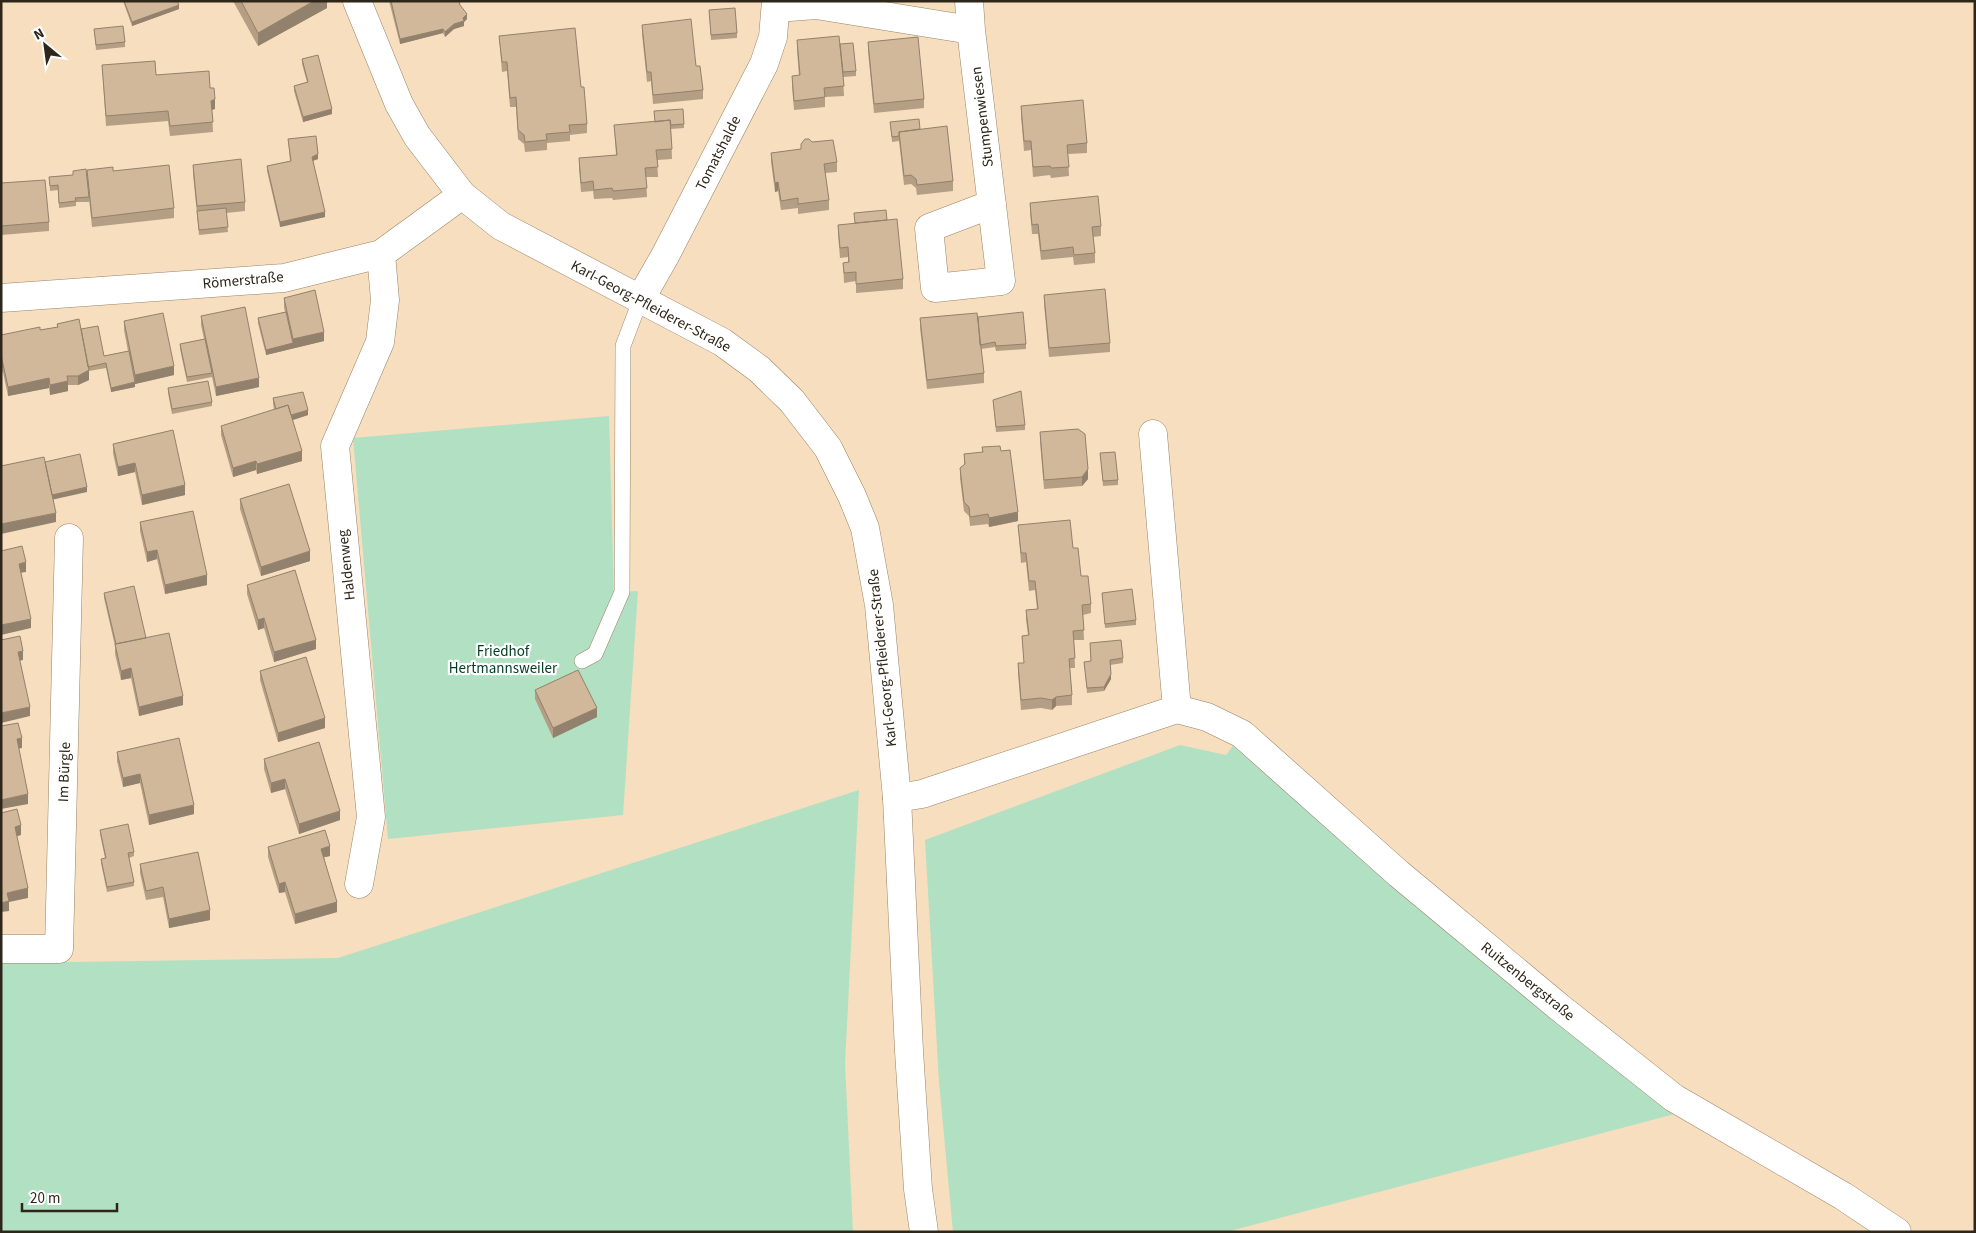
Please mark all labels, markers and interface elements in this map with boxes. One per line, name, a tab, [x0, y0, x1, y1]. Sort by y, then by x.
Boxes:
north arrow	[20, 20, 70, 70]
text: N	[30, 24, 48, 46]
street label: Stumpenwiesen	[966, 65, 999, 168]
street label: Tomatshalde	[691, 112, 746, 194]
street label: Karl-Georg-Pfleiderer-Straße	[567, 255, 735, 358]
street label: Römerstraße	[202, 267, 284, 294]
street label: Haldenweg	[332, 528, 361, 601]
street label: Karl-Georg-Pfleiderer-Straße	[863, 568, 902, 748]
park label: Friedhof Hertmannsweiler	[449, 641, 558, 679]
street label: Im Bürgle	[53, 742, 76, 802]
street label: Ruitzenbergstraße	[1476, 937, 1579, 1026]
scale bar	[22, 1180, 118, 1212]
text: 20 m	[30, 1188, 60, 1209]

